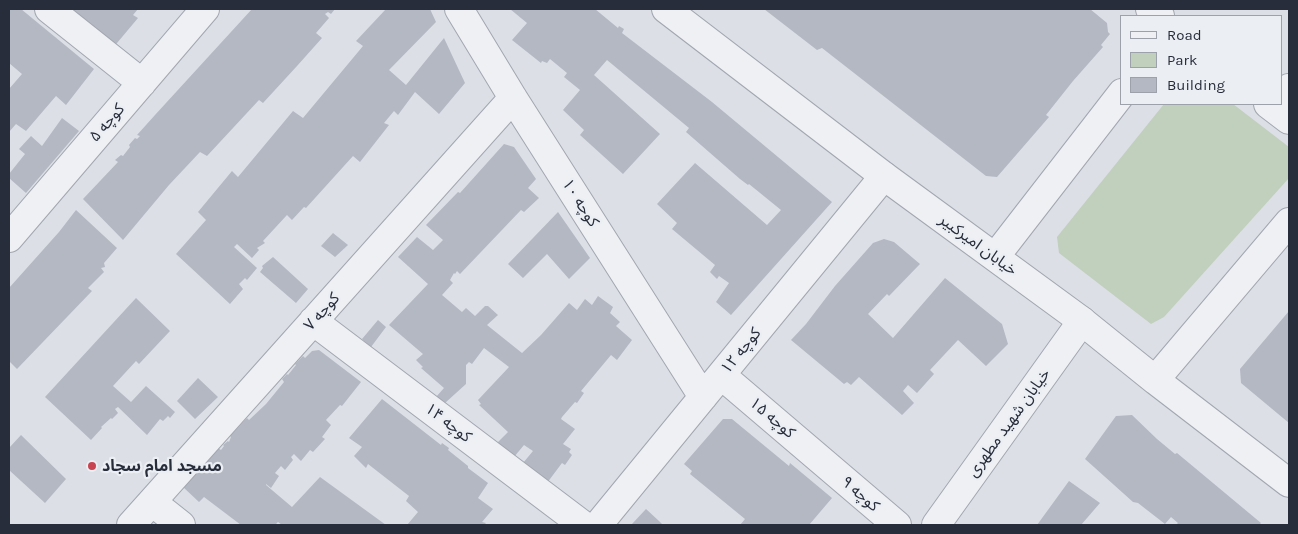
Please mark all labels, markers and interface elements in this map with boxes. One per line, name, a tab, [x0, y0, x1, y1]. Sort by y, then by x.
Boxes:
legend	[1120, 15, 1283, 105]
text: Road	[1167, 26, 1202, 44]
text: Park	[1167, 51, 1197, 69]
text: Building	[1167, 76, 1225, 94]
street label: کوچه ۵	[85, 100, 129, 146]
street label: کوچه ۱۰	[557, 175, 603, 231]
street label: خیابان امیرکبیر	[935, 210, 1021, 280]
street label: کوچه ۷	[300, 289, 344, 335]
street label: کوچه ۱۲	[717, 324, 765, 378]
street label: خیابان شهید مطهری	[963, 365, 1055, 481]
street label: کوچه ۱۵	[745, 393, 799, 443]
street label: کوچه ۱۴	[421, 399, 475, 447]
place label: مسجد امام سجاد	[102, 456, 222, 476]
marker: مسجد امام سجاد	[86, 460, 98, 472]
street label: کوچه ۹	[837, 472, 883, 516]

